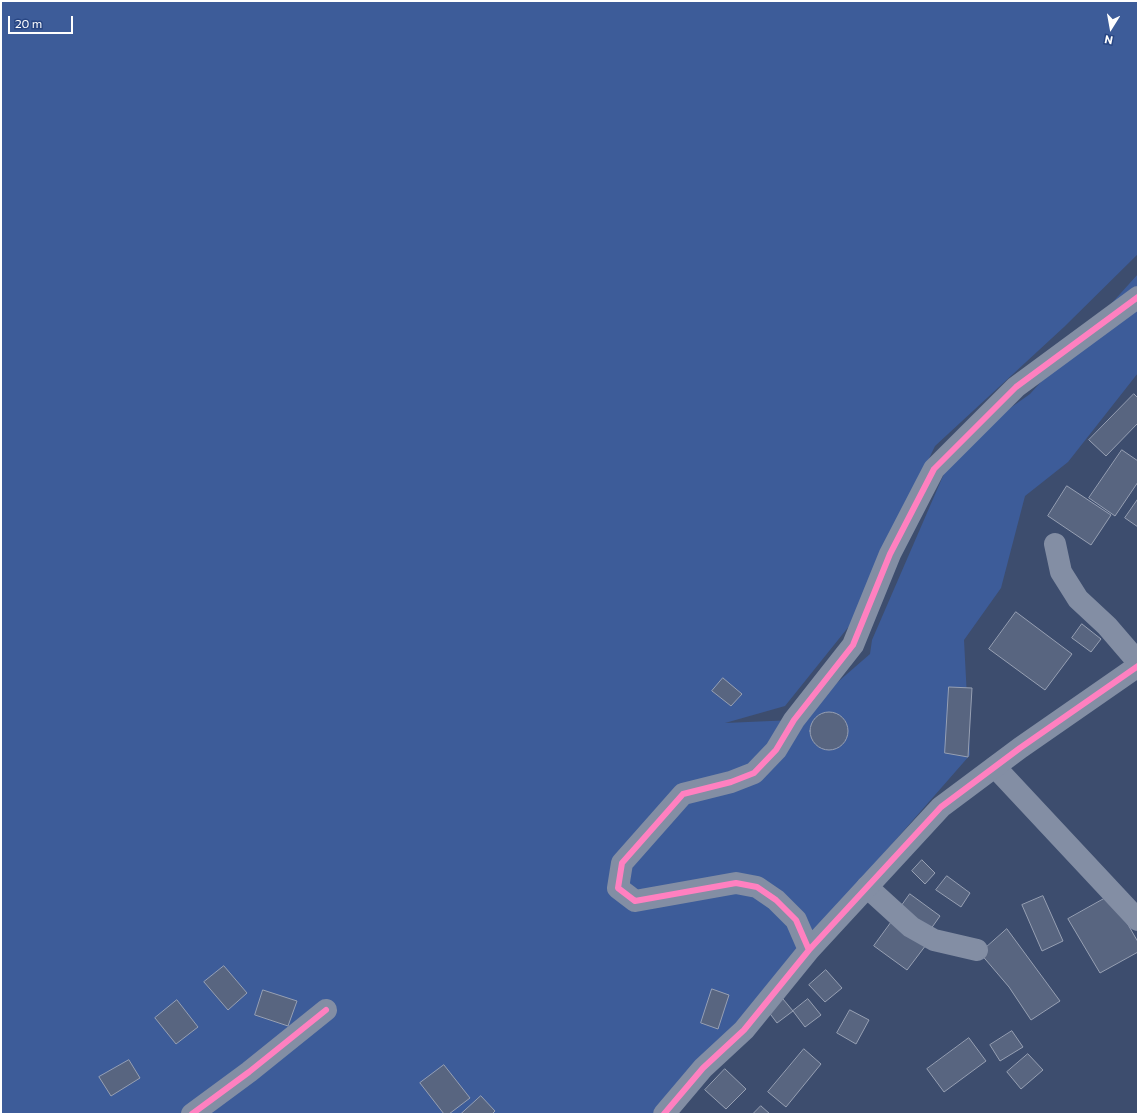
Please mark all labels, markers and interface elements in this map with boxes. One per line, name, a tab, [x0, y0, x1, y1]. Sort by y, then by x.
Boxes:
scale bar	[10, 8, 75, 34]
north arrow	[1091, 8, 1131, 48]
text: 20 m	[15, 16, 42, 30]
text: N	[1103, 33, 1114, 47]

